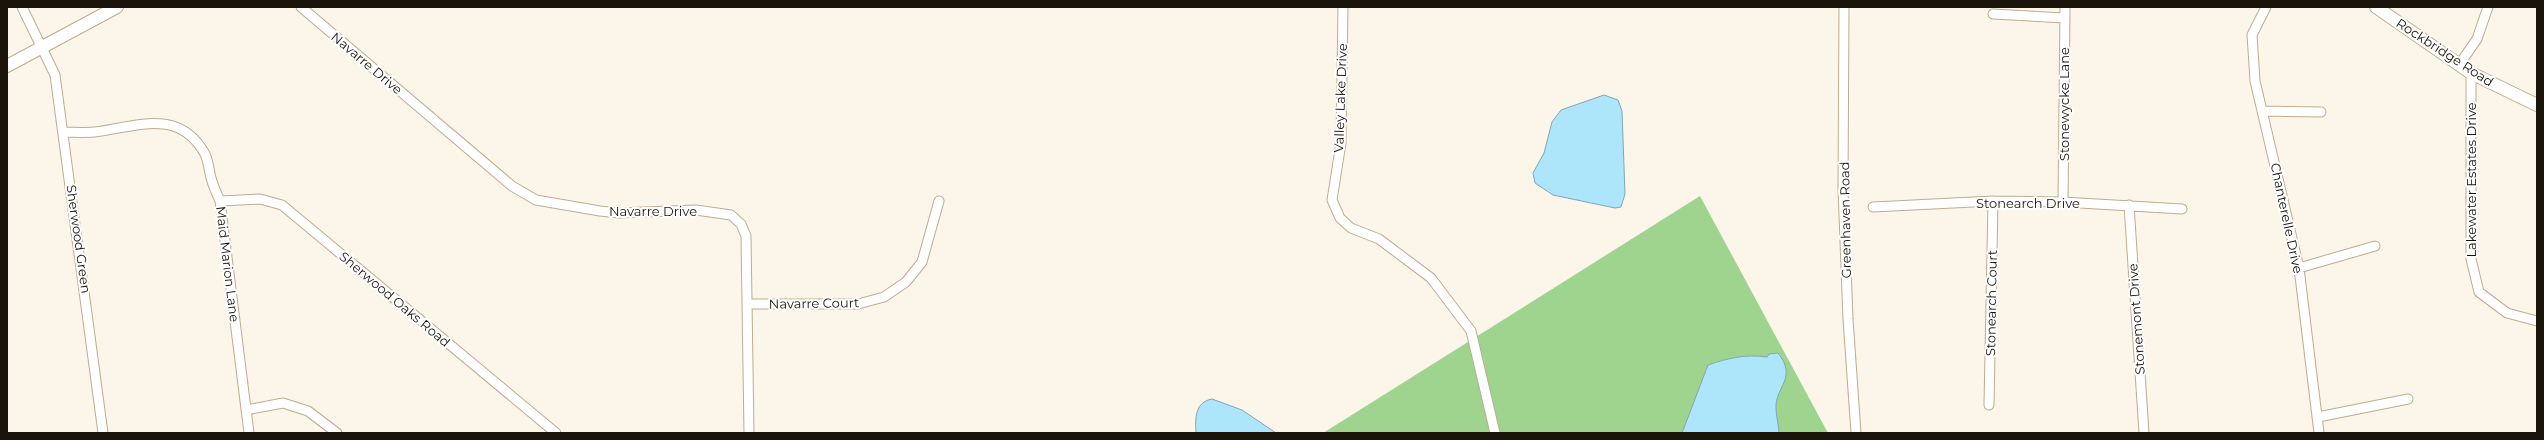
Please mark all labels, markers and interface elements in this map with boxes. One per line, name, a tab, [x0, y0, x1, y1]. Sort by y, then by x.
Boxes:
street label: Rockbridge Road	[2393, 15, 2497, 89]
street label: Navarre Drive	[328, 29, 406, 98]
street label: Valley Lake Drive	[1330, 43, 1350, 153]
street label: Stonewycke Lane	[2056, 47, 2072, 161]
street label: Lakewater Estates Drive	[2463, 102, 2479, 258]
street label: Greenhaven Road	[1836, 161, 1854, 279]
street label: Chanterelle Drive	[2267, 161, 2307, 275]
street label: Sherwood Green	[63, 184, 95, 294]
street label: Stonearch Drive	[1976, 195, 2080, 211]
street label: Navarre Drive	[609, 203, 697, 219]
street label: Maid Marion Lane	[213, 205, 243, 323]
street label: Sherwood Oaks Road	[336, 248, 454, 350]
street label: Stonearch Court	[1982, 250, 2000, 356]
street label: Stonemont Drive	[2124, 263, 2148, 375]
street label: Navarre Court	[769, 294, 859, 312]

